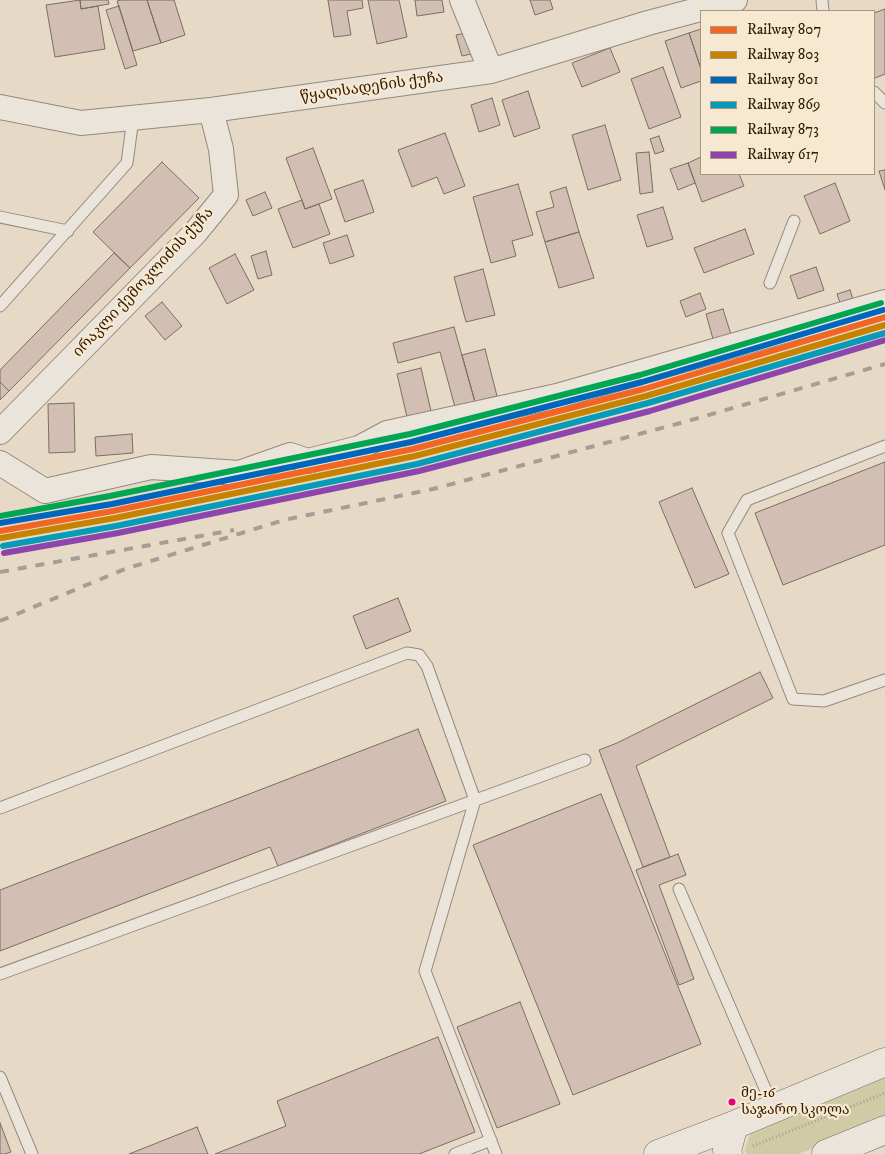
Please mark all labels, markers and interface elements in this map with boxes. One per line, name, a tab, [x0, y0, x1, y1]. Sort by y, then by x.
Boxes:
legend	[700, 10, 875, 175]
text: Railway 807	[747, 20, 821, 39]
text: Railway 803	[747, 45, 819, 64]
street label: წყალსადენის ქუჩა	[299, 69, 445, 107]
text: Railway 801	[747, 70, 819, 89]
text: Railway 869	[747, 95, 821, 114]
text: Railway 873	[747, 120, 819, 139]
text: Railway 617	[747, 145, 819, 164]
street label: ირაკლი ქემოკლიძის ქუჩა	[70, 204, 218, 362]
place label: მე-16 საჯარო სკოლა	[741, 1086, 850, 1118]
marker: მე-16 საჯარო სკოლა	[727, 1097, 737, 1107]

